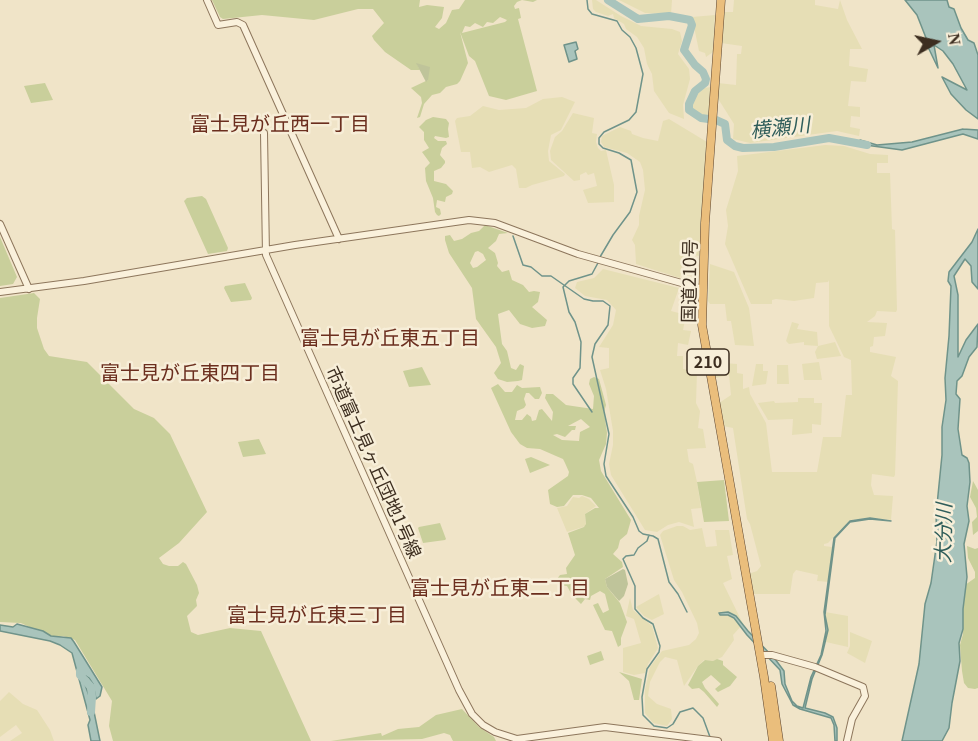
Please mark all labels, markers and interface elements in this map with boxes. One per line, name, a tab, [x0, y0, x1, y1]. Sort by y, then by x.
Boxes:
north arrow	[906, 12, 966, 72]
text: N	[945, 32, 964, 46]
district label: 富士見が丘西一丁目	[190, 111, 370, 135]
water label: 横瀬川	[749, 112, 811, 142]
street label: 国道210号	[677, 239, 701, 323]
district label: 富士見が丘東五丁目	[300, 325, 480, 349]
road number: 210	[687, 349, 729, 375]
district label: 富士見が丘東四丁目	[100, 360, 280, 384]
street label: 市道富士見ヶ丘団地1号線	[322, 363, 426, 561]
water label: 大分川	[930, 503, 956, 563]
district label: 富士見が丘東二丁目	[410, 575, 590, 599]
district label: 富士見が丘東三丁目	[227, 602, 407, 626]

